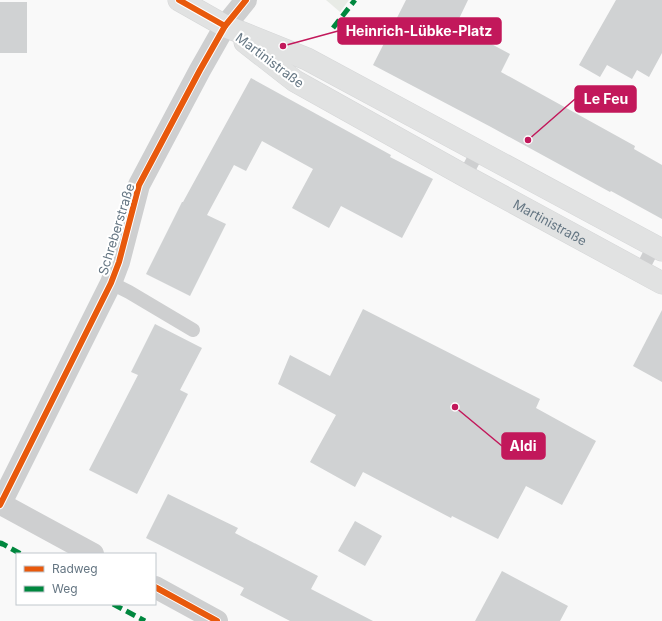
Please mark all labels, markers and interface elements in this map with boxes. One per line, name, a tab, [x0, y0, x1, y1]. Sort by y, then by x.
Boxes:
callout: Heinrich-Lübke-Platz	[338, 18, 501, 44]
text: Heinrich-Lübke-Platz	[346, 22, 492, 39]
street label: Martinistraße	[233, 29, 307, 91]
callout: Le Feu	[575, 86, 636, 112]
text: Le Feu	[584, 90, 628, 107]
street label: Schreberstraße	[94, 181, 138, 277]
street label: Martinistraße	[511, 196, 590, 249]
callout: Aldi	[502, 433, 545, 459]
text: Aldi	[510, 437, 537, 454]
legend	[16, 553, 156, 605]
text: Radweg	[52, 561, 98, 576]
text: Weg	[52, 581, 78, 596]

